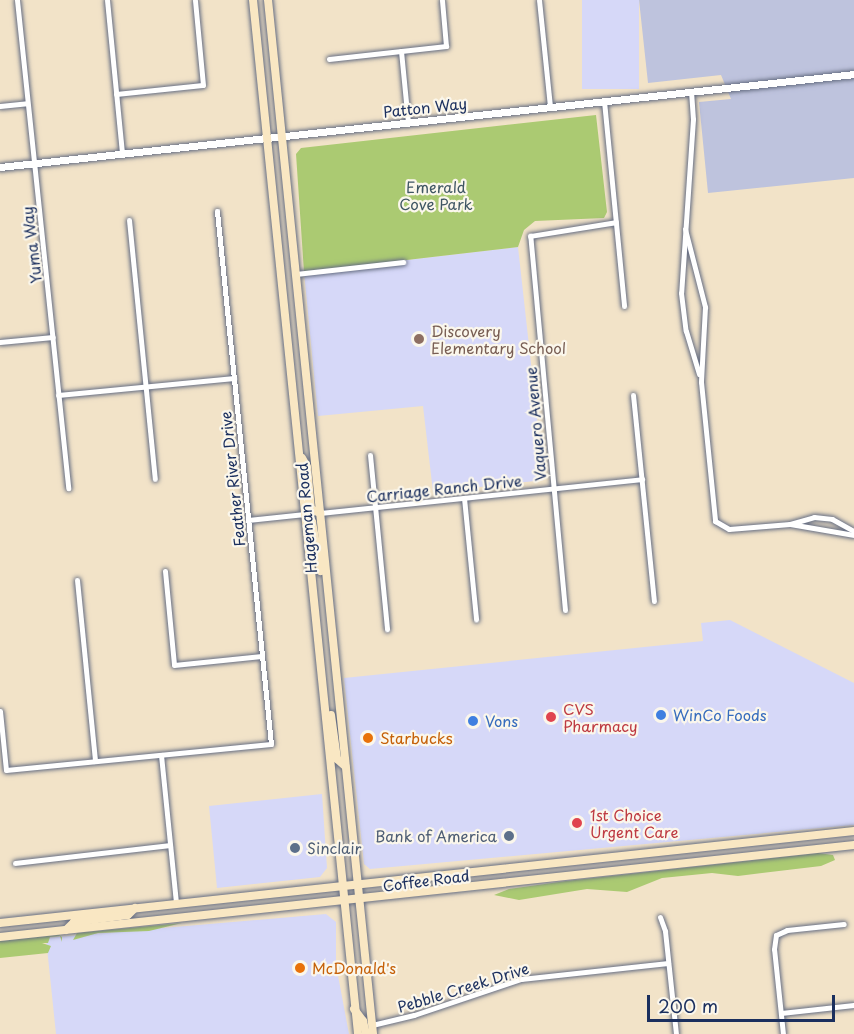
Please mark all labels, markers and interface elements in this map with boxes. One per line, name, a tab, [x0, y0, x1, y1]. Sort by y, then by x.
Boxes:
street label: Patton Way	[382, 94, 468, 120]
park label: Emerald Cove Park	[399, 177, 473, 212]
street label: Yuma Way	[17, 206, 45, 284]
place label: Discovery Elementary School	[431, 321, 566, 356]
marker: Discovery Elementary School	[412, 332, 426, 346]
street label: Vaquero Avenue	[521, 366, 549, 482]
street label: Feather River Drive	[216, 409, 248, 549]
street label: Hageman Road	[292, 462, 320, 574]
street label: Carriage Ranch Drive	[366, 471, 522, 505]
place label: CVS Pharmacy	[563, 699, 638, 734]
place label: WinCo Foods	[673, 706, 767, 724]
marker: WinCo Foods	[654, 708, 668, 722]
marker: CVS Pharmacy	[544, 710, 558, 724]
place label: Vons	[485, 712, 518, 730]
marker: Vons	[466, 714, 480, 728]
place label: Starbucks	[380, 729, 453, 747]
marker: Starbucks	[361, 731, 375, 745]
place label: 1st Choice Urgent Care	[590, 805, 679, 840]
marker: 1st Choice Urgent Care	[568, 814, 586, 832]
place label: Bank of America	[375, 827, 497, 845]
marker: Bank of America	[502, 829, 516, 843]
place label: Sinclair	[307, 839, 361, 857]
marker: Sinclair	[288, 841, 302, 855]
street label: Coffee Road	[381, 866, 471, 894]
street label: Pebble Creek Drive	[394, 958, 532, 1016]
place label: McDonald's	[312, 959, 396, 977]
marker: McDonald's	[293, 961, 307, 975]
scale bar	[650, 983, 838, 1021]
text: 200 m	[658, 992, 718, 1019]

